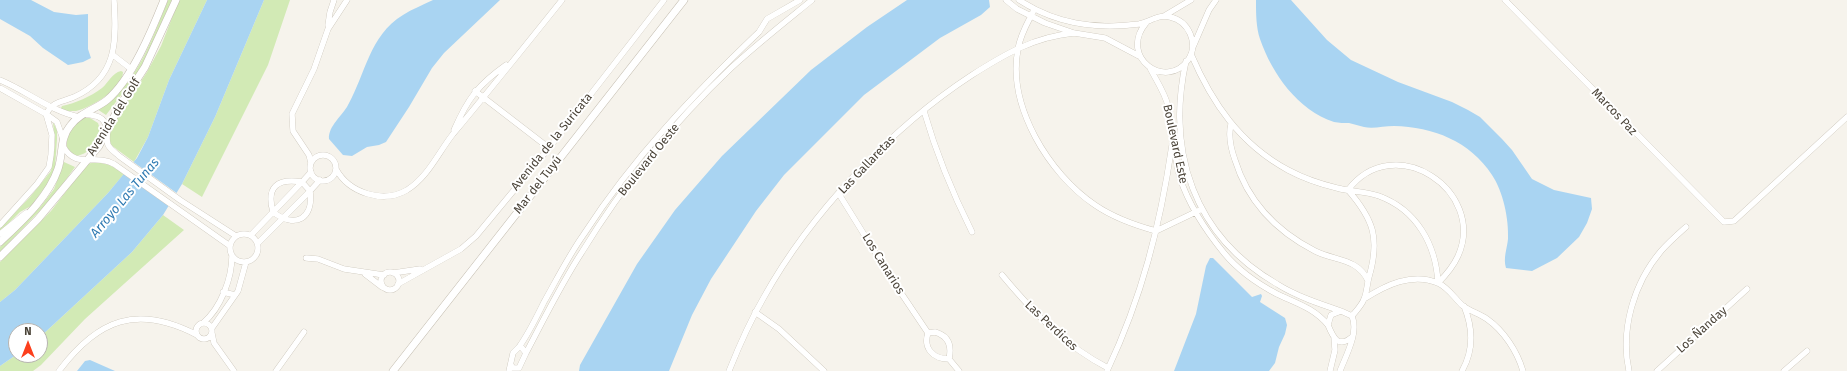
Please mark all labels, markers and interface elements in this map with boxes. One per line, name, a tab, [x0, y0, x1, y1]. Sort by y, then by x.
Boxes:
street label: Avenida del Golf	[84, 75, 144, 159]
street label: Marcos Paz	[1588, 86, 1640, 138]
street label: Avenida de la Suricata	[508, 90, 596, 194]
street label: Boulevard Este	[1160, 103, 1190, 185]
street label: Boulevard Oeste	[615, 121, 683, 199]
street label: Las Gallaretas	[836, 133, 898, 197]
street label: Mar del Tuyú	[511, 153, 565, 217]
water label: Arroyo Las Tunas	[87, 155, 163, 241]
street label: Los Canarios	[859, 231, 907, 297]
street label: Las Perdices	[1022, 298, 1080, 354]
street label: Los Ñanday	[1674, 304, 1730, 356]
north arrow	[8, 323, 48, 363]
text: N	[24, 325, 32, 338]

